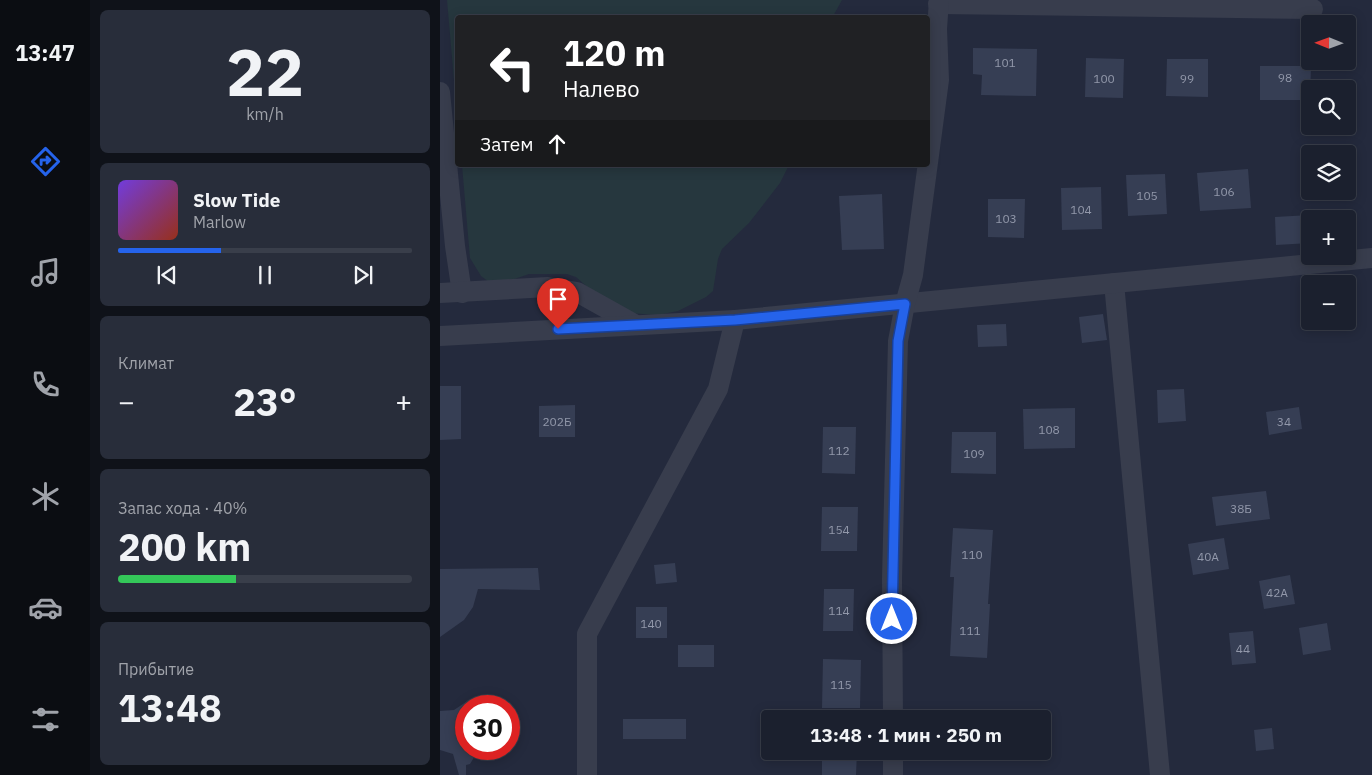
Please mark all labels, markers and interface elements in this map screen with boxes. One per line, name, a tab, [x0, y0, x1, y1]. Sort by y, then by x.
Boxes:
north arrow	[1301, 15, 1356, 70]
map controls	[1301, 15, 1356, 330]
text: 22	[226, 29, 304, 114]
text: 120 m	[563, 30, 666, 76]
icon: left	[480, 35, 545, 100]
text: 13:47	[15, 38, 75, 67]
house number: 101	[994, 55, 1016, 70]
house number: 98	[1278, 70, 1292, 85]
house number: 100	[1093, 71, 1115, 86]
house number: 99	[1180, 71, 1194, 86]
text: Налево	[563, 74, 640, 103]
button: search	[1301, 80, 1356, 135]
text: km/h	[246, 104, 284, 124]
icon: ahead	[543, 130, 571, 158]
text: Затем	[480, 132, 533, 156]
icon: directions	[28, 144, 63, 179]
button: layers	[1301, 145, 1356, 200]
house number: 106	[1213, 184, 1235, 199]
text: Slow Tide	[193, 188, 280, 212]
house number: 105	[1136, 188, 1158, 203]
house number: 104	[1070, 202, 1092, 217]
button: +	[1301, 210, 1356, 265]
house number: 103	[995, 211, 1017, 226]
text: Marlow	[193, 212, 246, 232]
icon: music	[28, 255, 63, 290]
icon: previous	[153, 261, 181, 289]
icon: pause	[251, 261, 279, 289]
icon: next	[349, 261, 377, 289]
button: −	[1301, 275, 1356, 330]
pin	[537, 278, 579, 329]
icon: arrive	[544, 285, 572, 313]
text: Климат	[118, 353, 174, 373]
icon: phone	[28, 367, 63, 402]
text: 23°	[233, 377, 297, 426]
text: −	[118, 383, 135, 420]
text: +	[395, 383, 412, 420]
house number: 202Б	[542, 414, 572, 429]
house number: 34	[1277, 414, 1291, 429]
house number: 108	[1038, 422, 1060, 437]
house number: 112	[828, 443, 850, 458]
house number: 109	[963, 446, 985, 461]
icon: climate	[28, 479, 63, 514]
text: Запас хода · 40%	[118, 498, 247, 518]
house number: 38Б	[1230, 501, 1252, 516]
text: 200 km	[118, 522, 251, 571]
house number: 154	[828, 522, 850, 537]
house number: 110	[961, 547, 983, 562]
house number: 40А	[1197, 549, 1219, 564]
house number: 42А	[1266, 585, 1288, 600]
icon: car	[28, 590, 63, 625]
position arrow	[865, 592, 917, 644]
house number: 114	[828, 603, 850, 618]
house number: 140	[640, 616, 662, 631]
house number: 111	[959, 623, 981, 638]
house number: 44	[1236, 641, 1250, 656]
text: Прибытие	[118, 659, 194, 679]
house number: 115	[830, 677, 852, 692]
text: 13:48	[118, 683, 222, 732]
speed limit sign: 30	[455, 695, 520, 760]
icon: filters	[28, 702, 63, 737]
text: 13:48 · 1 мин · 250 m	[810, 723, 1002, 747]

